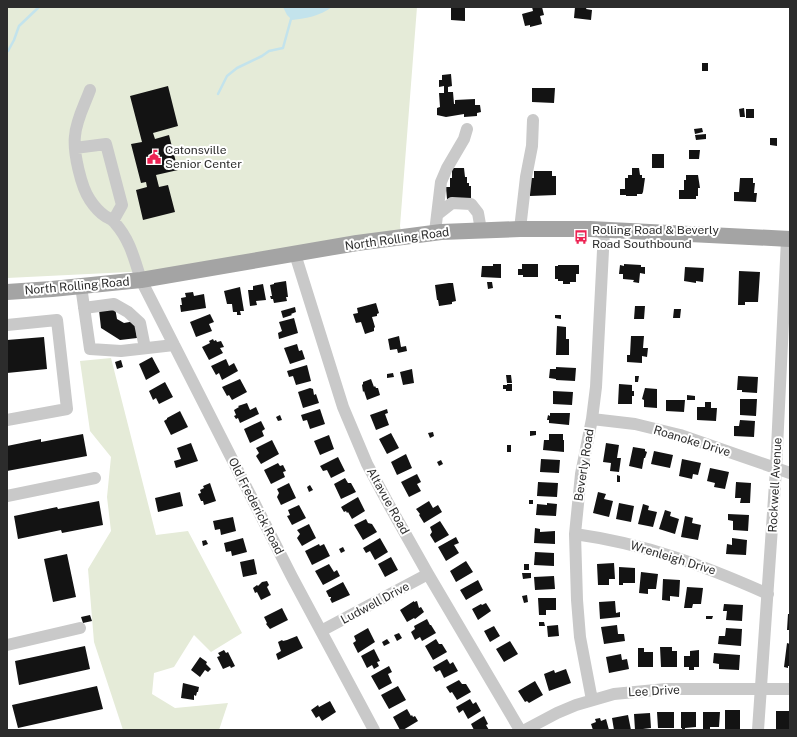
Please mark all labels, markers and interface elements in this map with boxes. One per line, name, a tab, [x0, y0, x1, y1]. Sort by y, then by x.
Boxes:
place label: Catonsville Senior Center	[165, 143, 242, 171]
public building icon: Catonsville Senior Center	[146, 149, 162, 165]
place label: Rolling Road & Beverly Road Southbound	[592, 223, 719, 251]
street label: North Rolling Road	[344, 225, 450, 253]
bus stop icon: Rolling Road & Beverly Road Southbound	[573, 229, 589, 245]
street label: North Rolling Road	[24, 274, 130, 298]
street label: Roanoke Drive	[652, 423, 732, 459]
street label: Beverly Road	[571, 428, 597, 502]
street label: Rockwell Avenue	[766, 437, 784, 533]
street label: Old Frederick Road	[226, 455, 286, 557]
street label: Altavue Road	[364, 465, 412, 537]
street label: Wrenleigh Drive	[629, 538, 718, 578]
street label: Ludwell Drive	[338, 579, 412, 627]
street label: Lee Drive	[628, 683, 680, 699]

